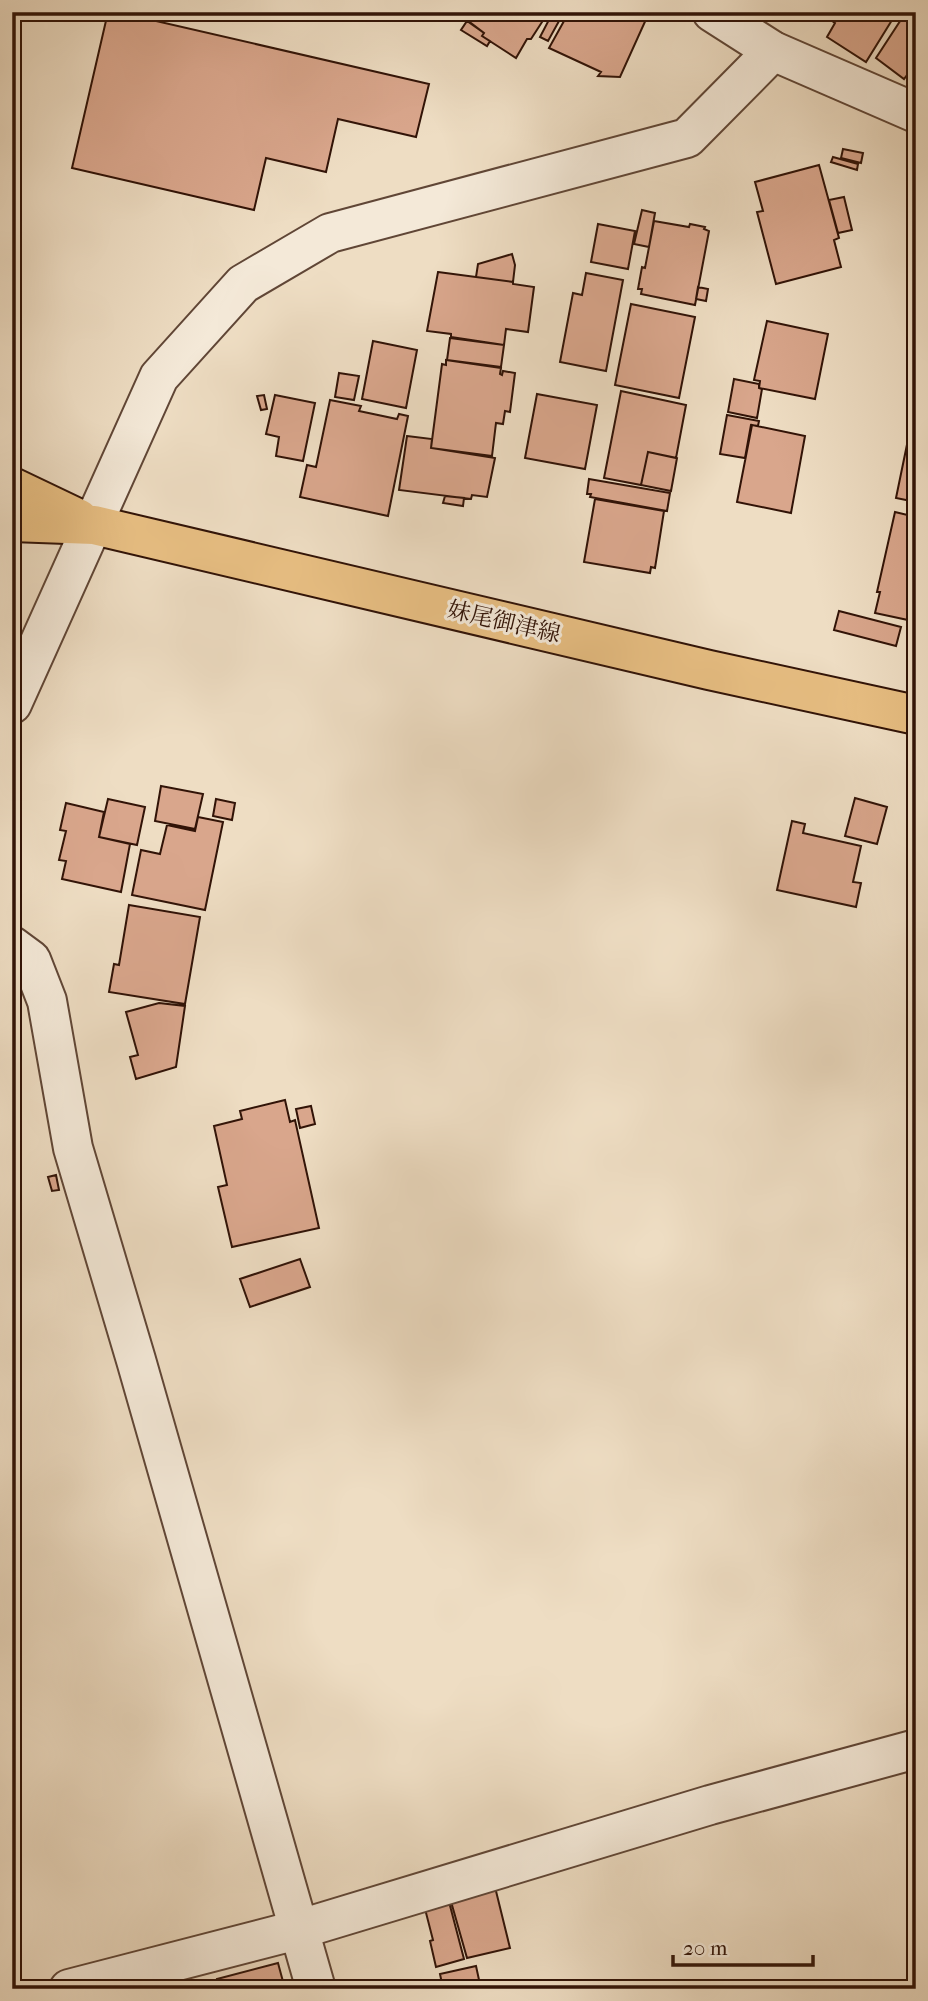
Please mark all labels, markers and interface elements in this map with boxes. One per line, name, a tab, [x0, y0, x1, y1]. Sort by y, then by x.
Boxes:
street label: 妹尾御津線	[445, 596, 563, 648]
scale bar	[673, 1924, 813, 1968]
text: 20 m	[683, 1936, 728, 1960]

